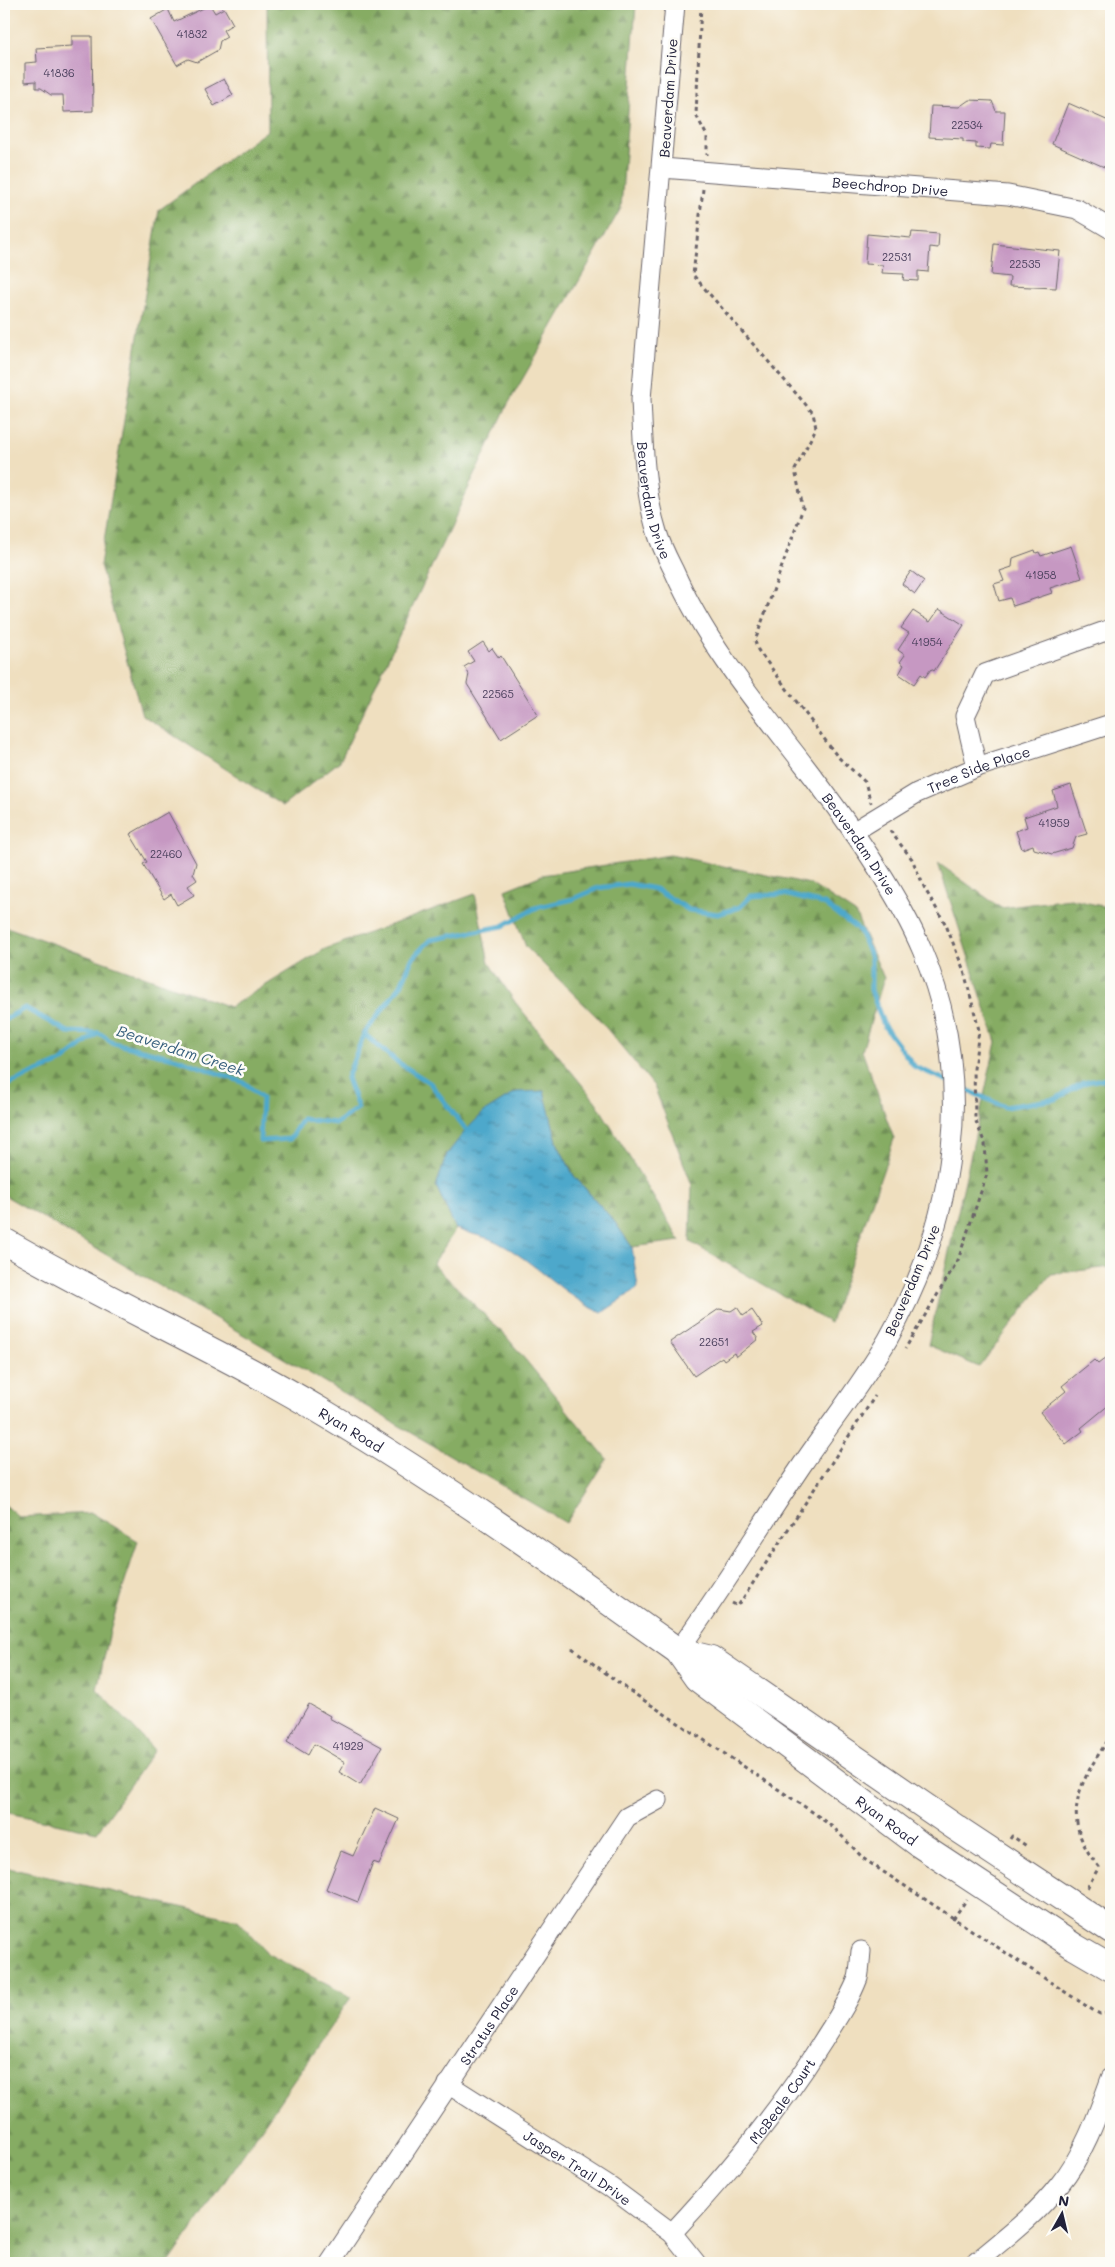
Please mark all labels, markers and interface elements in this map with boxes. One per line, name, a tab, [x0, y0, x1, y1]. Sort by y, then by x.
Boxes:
house number: 41832	[177, 26, 207, 41]
street label: Beaverdam Drive	[654, 38, 682, 158]
house number: 41836	[43, 65, 75, 80]
house number: 22534	[951, 117, 983, 132]
street label: Beechdrop Drive	[831, 172, 949, 200]
house number: 22531	[882, 249, 912, 264]
house number: 22535	[1009, 256, 1041, 271]
street label: Beaverdam Drive	[634, 441, 676, 562]
house number: 41958	[1026, 567, 1057, 582]
house number: 41954	[912, 634, 943, 649]
house number: 22565	[482, 686, 514, 701]
street label: Tree Side Place	[924, 741, 1032, 797]
street label: Beaverdam Drive	[818, 788, 901, 898]
house number: 41959	[1039, 815, 1070, 830]
house number: 22460	[150, 846, 182, 861]
water label: Beaverdam Creek	[115, 1020, 248, 1080]
street label: Beaverdam Drive	[880, 1221, 944, 1339]
house number: 22651	[699, 1334, 729, 1349]
street label: Ryan Road	[315, 1402, 387, 1456]
house number: 41929	[333, 1738, 364, 1753]
street label: Ryan Road	[852, 1791, 921, 1849]
street label: Stratus Place	[455, 1981, 522, 2069]
street label: McBeale Court	[744, 2054, 819, 2147]
street label: Jasper Trail Drive	[520, 2125, 635, 2209]
north arrow	[1038, 2190, 1088, 2240]
text: N	[1057, 2190, 1070, 2211]

